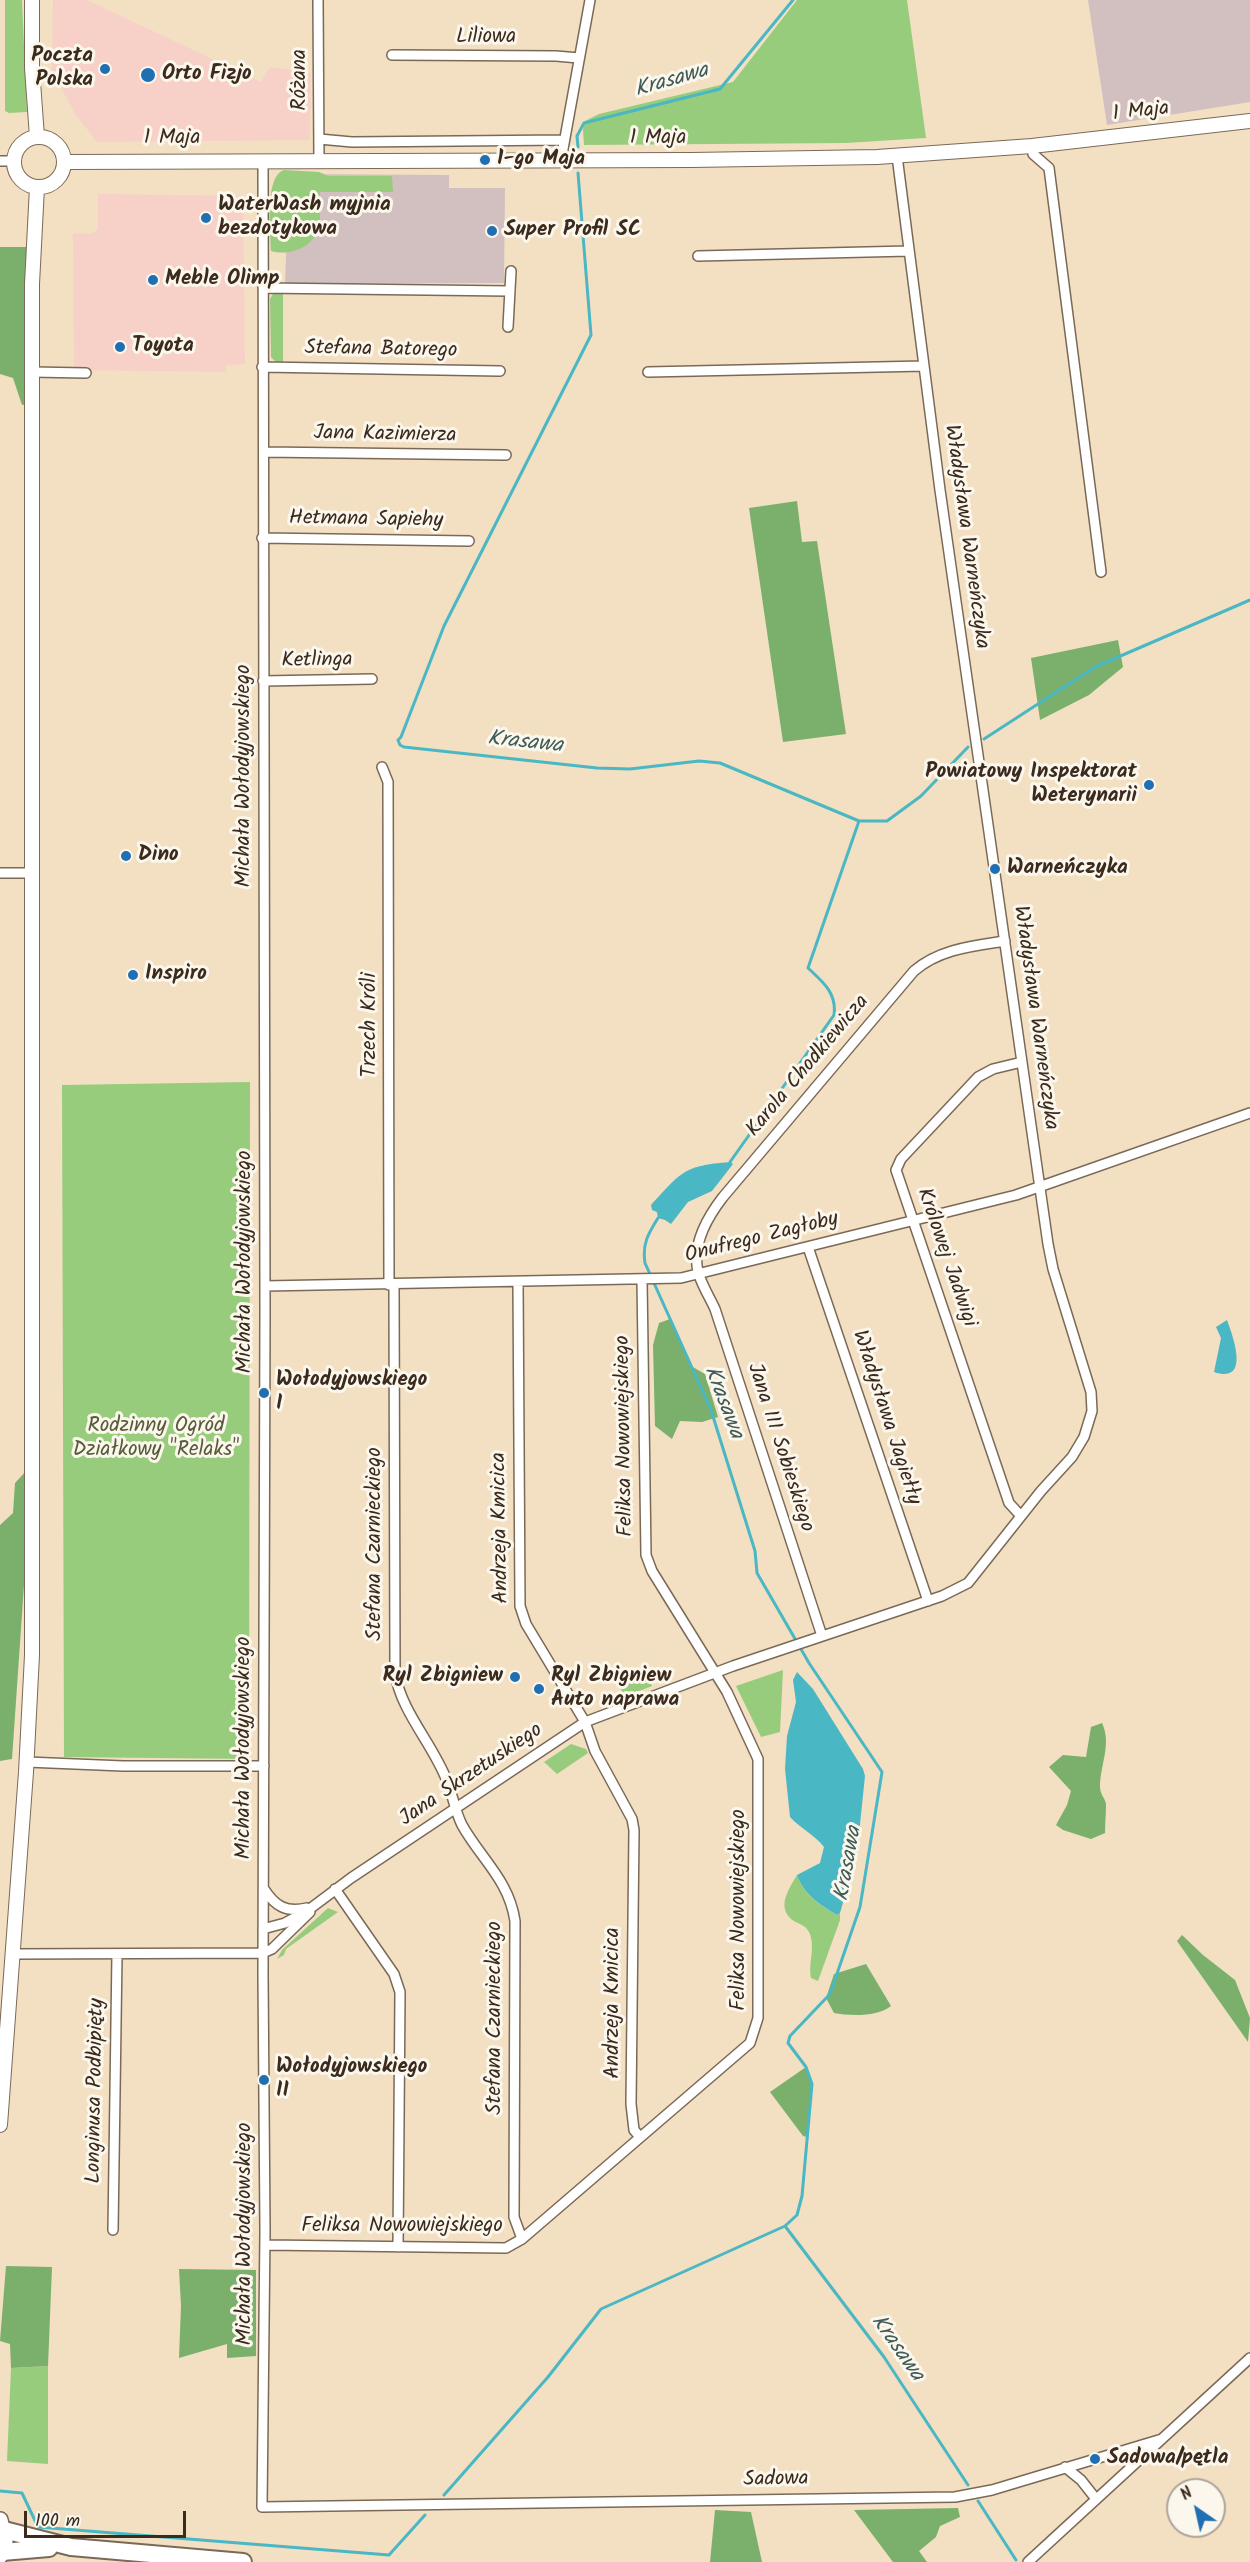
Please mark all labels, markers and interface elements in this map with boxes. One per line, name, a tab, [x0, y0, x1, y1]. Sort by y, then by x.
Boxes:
street label: Liliowa	[456, 25, 516, 51]
place label: Poczta Polska	[31, 44, 93, 94]
street label: Różana	[288, 49, 314, 111]
water label: Krasawa	[632, 59, 712, 105]
marker: Poczta Polska	[98, 62, 112, 76]
place label: Orto Fizjo	[162, 62, 252, 88]
marker: Orto Fizjo	[139, 66, 157, 84]
street label: 1 Maja	[1112, 98, 1170, 128]
street label: 1 Maja	[144, 126, 200, 152]
street label: 1 Maja	[630, 126, 686, 152]
place label: 1-go Maja	[497, 147, 585, 173]
marker: 1-go Maja	[478, 153, 492, 167]
place label: WaterWash myjnia bezdotykowa	[218, 193, 391, 243]
marker: WaterWash myjnia bezdotykowa	[199, 211, 213, 225]
place label: Super Profil SC	[504, 218, 641, 244]
marker: Super Profil SC	[485, 224, 499, 238]
place label: Meble Olimp	[165, 267, 279, 293]
marker: Meble Olimp	[146, 273, 160, 287]
place label: Toyota	[132, 334, 194, 360]
street label: Stefana Batorego	[304, 337, 458, 365]
marker: Toyota	[113, 340, 127, 354]
street label: Jana Kazimierza	[313, 422, 457, 450]
street label: Władysława Warneńczyka	[937, 423, 993, 651]
street label: Hetmana Sapiehy	[289, 507, 443, 535]
street label: Ketlinga	[281, 649, 353, 675]
street label: Michała Wołodyjowskiego	[232, 665, 258, 887]
water label: Krasawa	[486, 727, 564, 761]
place label: Powiatowy Inspektorat Weterynarii	[925, 760, 1137, 810]
marker: Powiatowy Inspektorat Weterynarii	[1142, 778, 1156, 792]
place label: Dino	[138, 843, 179, 869]
marker: Dino	[119, 849, 133, 863]
place label: Warneńczyka	[1007, 856, 1128, 882]
marker: Warneńczyka	[988, 862, 1002, 876]
street label: Władysława Warneńczyka	[1006, 904, 1062, 1132]
place label: Inspiro	[145, 962, 207, 988]
marker: Inspiro	[126, 968, 140, 982]
street label: Trzech Króli	[358, 973, 384, 1077]
street label: Karola Chodkiewicza	[742, 991, 876, 1143]
street label: Michała Wołodyjowskiego	[233, 1151, 259, 1373]
street label: Królowej Jadwigi	[909, 1185, 981, 1331]
street label: Onufrego Zagłoby	[683, 1208, 841, 1270]
street label: Władysława Jagiełły	[845, 1327, 925, 1509]
street label: Feliksa Nowowiejskiego	[612, 1335, 640, 1537]
street label: Jana III Sobieskiego	[740, 1360, 818, 1536]
water label: Krasawa	[696, 1363, 748, 1443]
place label: Wołodyjowskiego I	[276, 1368, 427, 1418]
marker: Wołodyjowskiego I	[257, 1386, 271, 1400]
park label: Rodzinny Ogród Działkowy "Relaks"	[73, 1414, 239, 1464]
street label: Stefana Czarnieckiego	[363, 1447, 389, 1641]
street label: Andrzeja Kmicica	[488, 1452, 516, 1604]
street label: Michała Wołodyjowskiego	[232, 1637, 258, 1859]
place label: Ryl Zbigniew	[383, 1664, 503, 1690]
place label: Ryl Zbigniew Auto naprawa	[551, 1664, 679, 1714]
marker: Ryl Zbigniew	[508, 1670, 522, 1684]
marker: Ryl Zbigniew Auto naprawa	[532, 1682, 546, 1696]
street label: Jana Skrzetuskiego	[396, 1719, 548, 1833]
street label: Feliksa Nowowiejskiego	[727, 1809, 753, 2011]
water label: Krasawa	[830, 1825, 870, 1903]
street label: Stefana Czarnieckiego	[483, 1921, 509, 2115]
street label: Andrzeja Kmicica	[601, 1927, 627, 2079]
street label: Longinusa Podbipięty	[83, 1998, 111, 2184]
place label: Wołodyjowskiego II	[276, 2055, 427, 2105]
marker: Wołodyjowskiego II	[257, 2073, 271, 2087]
street label: Michała Wołodyjowskiego	[233, 2123, 259, 2345]
street label: Feliksa Nowowiejskiego	[301, 2214, 503, 2240]
water label: Krasawa	[864, 2311, 928, 2387]
place label: Sadowa/pętla	[1107, 2446, 1228, 2472]
marker: Sadowa/pętla	[1088, 2452, 1102, 2466]
street label: Sadowa	[743, 2468, 809, 2494]
north arrow	[1166, 2478, 1226, 2538]
text: N	[1176, 2481, 1198, 2508]
scale bar	[27, 2499, 189, 2537]
text: 100 m	[35, 2507, 80, 2536]

